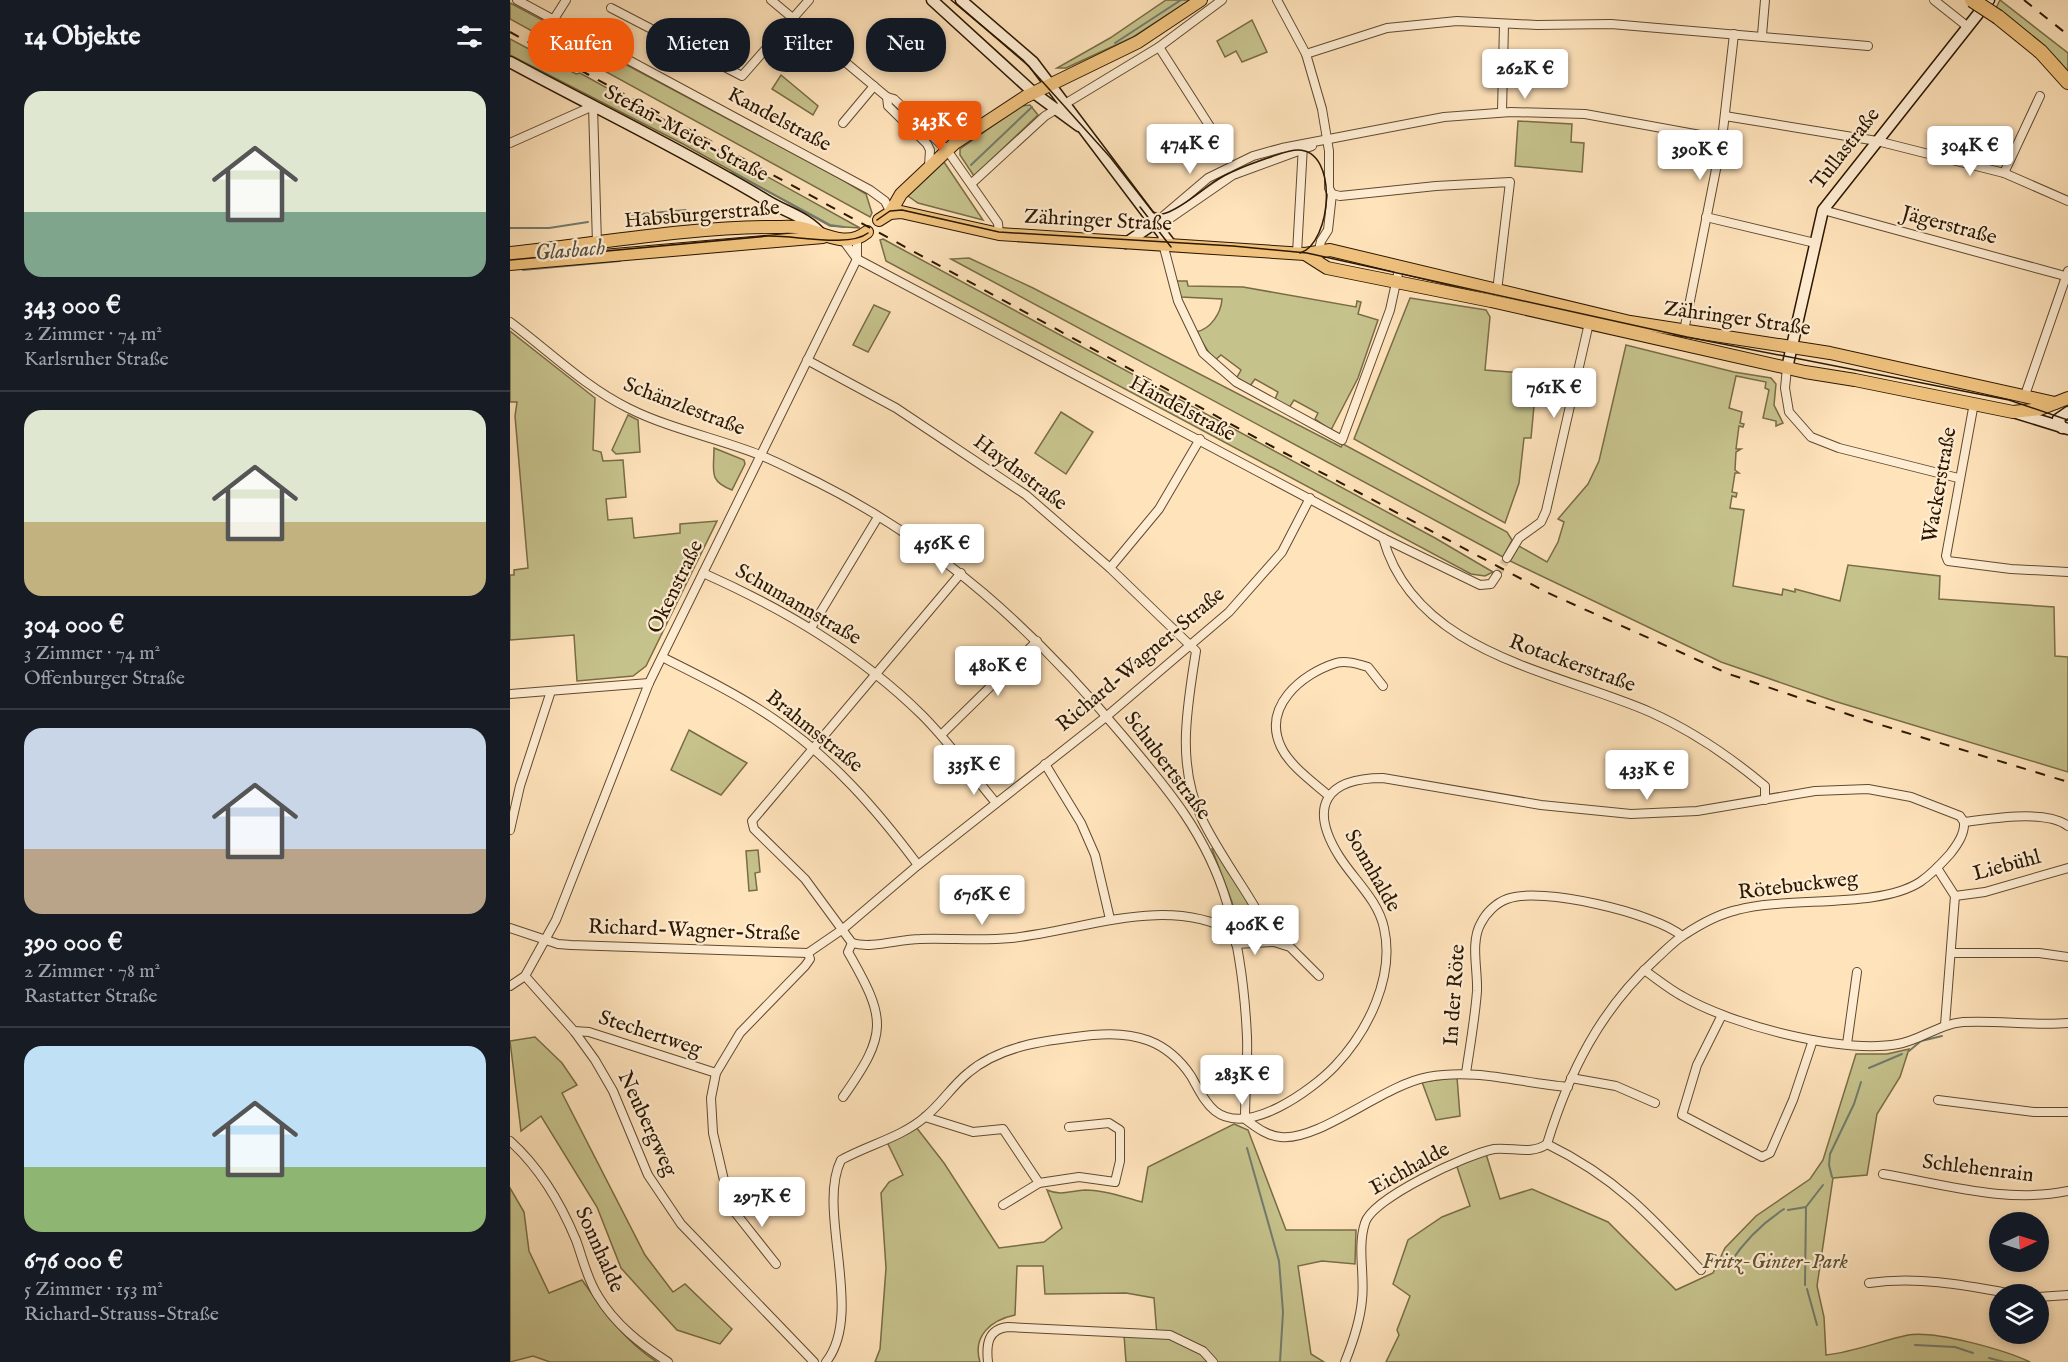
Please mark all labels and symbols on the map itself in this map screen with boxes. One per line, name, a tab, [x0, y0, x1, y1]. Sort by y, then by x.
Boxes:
pin: 262K €	[1476, 49, 1574, 100]
street label: Stefan-Meier-Straße	[599, 79, 773, 189]
street label: Kandelstraße	[722, 81, 836, 159]
pin: 343K €	[891, 101, 989, 152]
street label: Tullastraße	[1806, 102, 1887, 195]
pin: 474K €	[1141, 124, 1239, 175]
pin: 304K €	[1921, 126, 2019, 177]
pin: 390K €	[1651, 130, 1749, 181]
street label: Habsburgerstraße	[623, 195, 781, 235]
street label: Jägerstraße	[1896, 200, 2000, 252]
street label: Zähringer Straße	[1023, 204, 1173, 238]
water label: Glasbach	[534, 234, 606, 268]
street label: Zähringer Straße	[1662, 295, 1813, 343]
pin: 761K €	[1505, 368, 1603, 419]
street label: Händelstraße	[1124, 370, 1240, 448]
street label: Schänzlestraße	[619, 371, 749, 443]
street label: Wackerstraße	[1917, 425, 1964, 545]
street label: Haydnstraße	[968, 429, 1073, 517]
pin: 456K €	[893, 524, 991, 575]
street label: Okenstraße	[642, 535, 710, 638]
street label: Schumannstraße	[730, 558, 866, 652]
street label: Richard-Wagner-Straße	[1051, 581, 1231, 738]
street label: Rotackerstraße	[1505, 629, 1639, 700]
pin: 480K €	[949, 646, 1047, 697]
street label: Brahmsstraße	[760, 685, 868, 780]
street label: Schubertstraße	[1117, 706, 1217, 826]
pin: 335K €	[925, 745, 1023, 796]
pin: 433K €	[1598, 750, 1696, 801]
street label: Sonnhalde	[1338, 825, 1407, 918]
street label: Liebühl	[1970, 844, 2044, 888]
street label: Rötebuckweg	[1736, 865, 1860, 907]
pin: 676K €	[933, 875, 1031, 926]
pin: 406K €	[1206, 905, 1304, 956]
street label: Richard-Wagner-Straße	[588, 914, 801, 948]
street label: In der Röte	[1438, 943, 1472, 1047]
street label: Stechertweg	[595, 1005, 706, 1064]
pin: 283K €	[1193, 1055, 1291, 1106]
street label: Neubergweg	[611, 1067, 683, 1182]
street label: Eichhalde	[1365, 1136, 1455, 1202]
street label: Schlehenrain	[1921, 1149, 2035, 1189]
pin: 297K €	[713, 1177, 811, 1228]
street label: Sonnhalde	[568, 1203, 630, 1297]
north arrow	[1989, 1212, 2049, 1272]
park label: Fritz-Ginter-Park	[1702, 1249, 1848, 1276]

